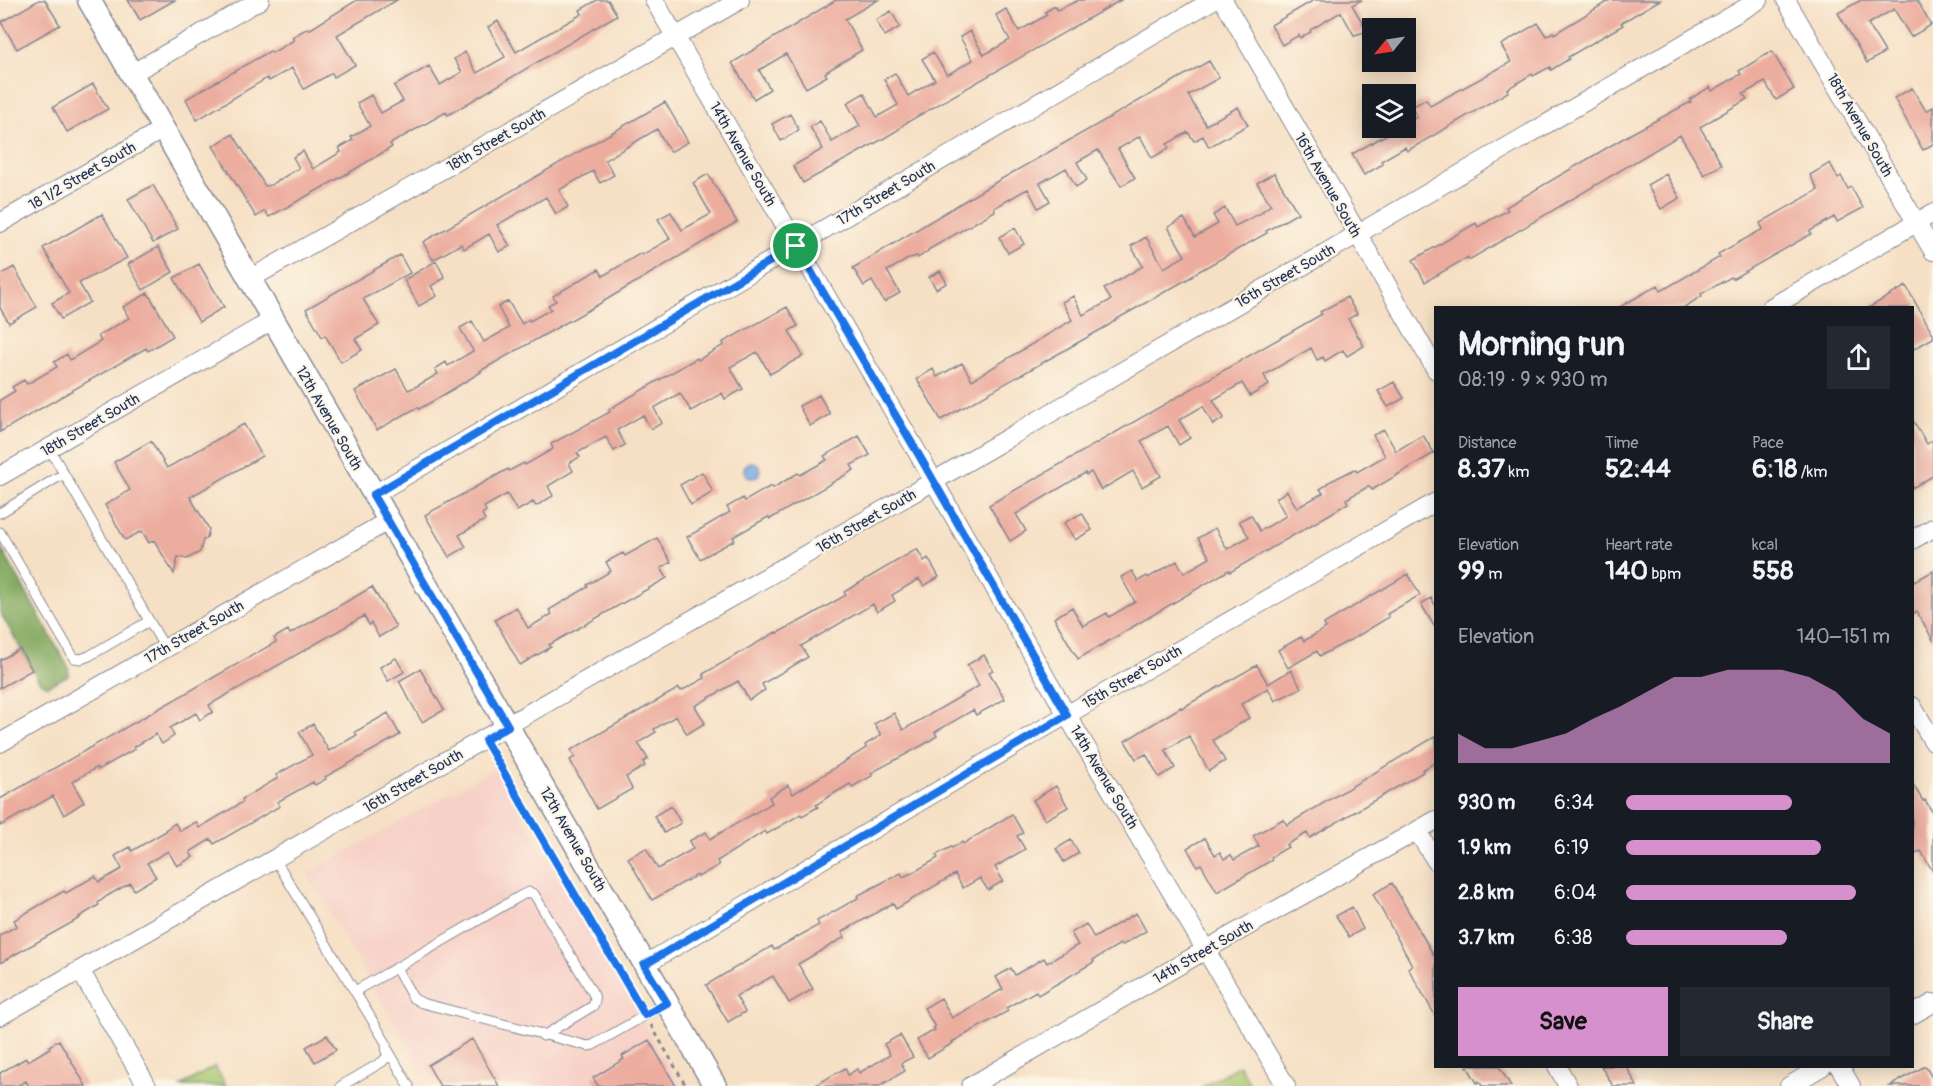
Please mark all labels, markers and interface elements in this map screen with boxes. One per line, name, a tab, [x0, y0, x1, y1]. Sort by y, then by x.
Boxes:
north arrow	[1362, 18, 1416, 72]
map controls	[1362, 18, 1416, 138]
street label: 18th Avenue South	[1822, 70, 1897, 180]
button: layers	[1362, 84, 1416, 138]
street label: 14th Avenue South	[705, 99, 780, 210]
street label: 18th Street South	[443, 104, 549, 176]
street label: 16th Avenue South	[1290, 130, 1365, 241]
street label: 18 1/2 Street South	[25, 138, 139, 215]
street label: 17th Street South	[834, 157, 939, 230]
pin	[770, 220, 821, 271]
icon: arrive	[779, 229, 812, 262]
street label: 16th Street South	[1232, 240, 1339, 313]
text: Morning run	[1458, 324, 1625, 365]
button: share	[1827, 326, 1890, 389]
street label: 12th Avenue South	[291, 363, 366, 474]
text: 08:19 · 9 × 930 m	[1458, 367, 1608, 392]
street label: 18th Street South	[37, 389, 143, 461]
text: Distance	[1458, 433, 1517, 453]
text: Time	[1605, 433, 1638, 453]
text: Pace	[1752, 433, 1784, 453]
text: 8.37	[1458, 453, 1505, 485]
text: 52:44	[1605, 453, 1671, 485]
text: 6:18	[1752, 453, 1797, 485]
text: km	[1505, 462, 1529, 482]
text: /km	[1797, 462, 1827, 482]
street label: 16th Street South	[813, 485, 920, 558]
text: Elevation	[1458, 535, 1519, 555]
text: Heart rate	[1605, 535, 1672, 555]
text: kcal	[1752, 535, 1778, 555]
text: 99	[1458, 555, 1485, 587]
text: 140	[1605, 555, 1648, 587]
text: 558	[1752, 555, 1793, 587]
text: m	[1485, 564, 1502, 584]
text: bpm	[1648, 564, 1681, 584]
street label: 17th Street South	[141, 596, 247, 669]
text: Elevation	[1458, 624, 1534, 649]
text: 140–151 m	[1797, 624, 1890, 649]
street label: 15th Street South	[1079, 641, 1185, 714]
street label: 14th Avenue South	[1065, 722, 1142, 833]
street label: 16th Street South	[360, 745, 467, 818]
street label: 12th Avenue South	[535, 784, 610, 895]
text: 930 m	[1458, 790, 1515, 815]
text: 6:34	[1554, 790, 1594, 815]
text: 1.9 km	[1458, 835, 1511, 860]
text: 6:19	[1554, 835, 1589, 860]
text: 2.8 km	[1458, 880, 1514, 905]
text: 6:04	[1554, 880, 1596, 905]
street label: 14th Street South	[1150, 916, 1257, 989]
text: 3.7 km	[1458, 925, 1515, 950]
text: 6:38	[1554, 925, 1592, 950]
button: Save	[1458, 987, 1668, 1056]
button: Share	[1680, 987, 1890, 1056]

